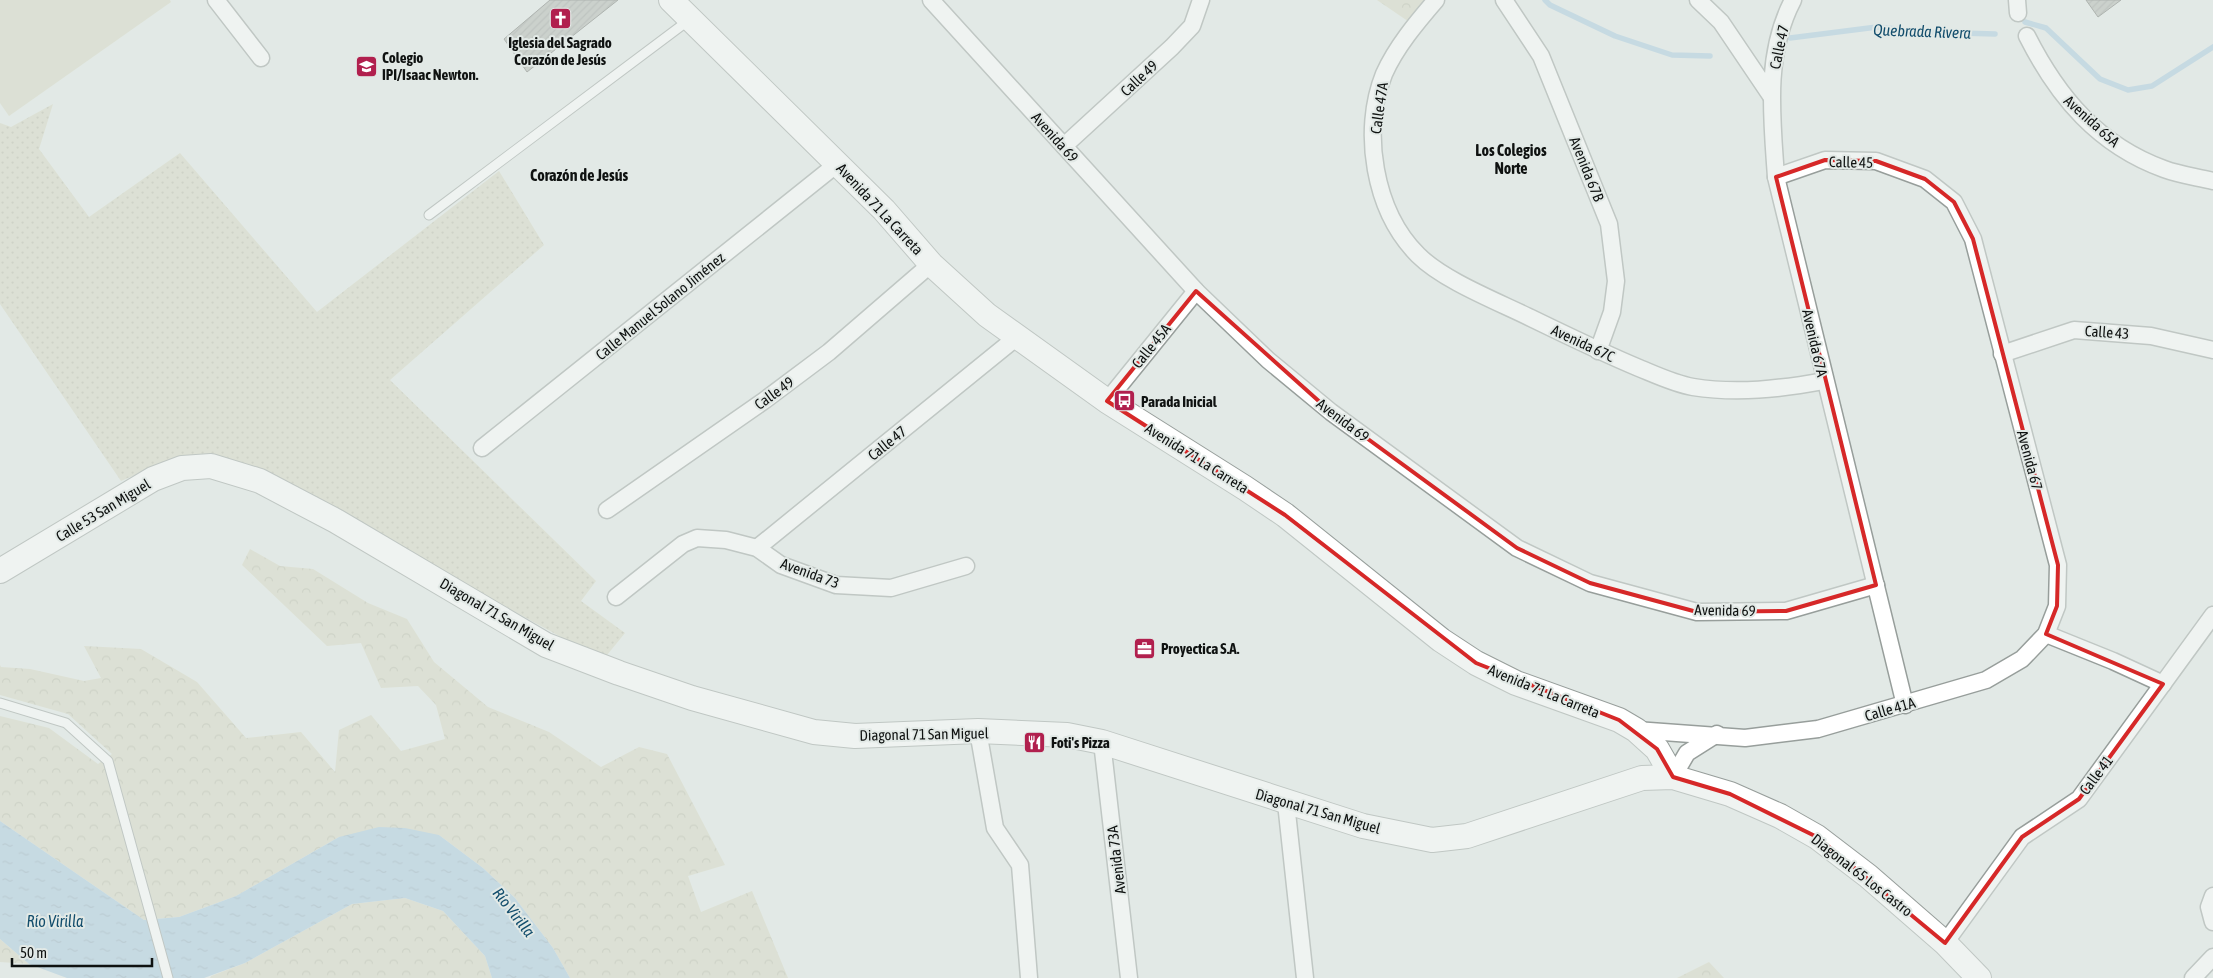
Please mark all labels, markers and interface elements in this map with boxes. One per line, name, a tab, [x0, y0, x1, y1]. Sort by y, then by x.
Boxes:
church icon: Iglesia del Sagrado Corazón de Jesús	[548, 7, 572, 31]
water label: Quebrada Rivera	[1873, 20, 1972, 42]
street label: Calle 47	[1766, 23, 1792, 71]
place label: Iglesia del Sagrado Corazón de Jesús	[508, 34, 612, 68]
place label: Colegio IPI/Isaac Newton.	[382, 49, 479, 83]
school or university icon: Colegio IPI/Isaac Newton.	[354, 54, 378, 78]
street label: Calle 49	[1117, 57, 1161, 99]
street label: Calle 47A	[1367, 81, 1391, 135]
street label: Avenida 65A	[2061, 92, 2124, 151]
street label: Avenida 69	[1028, 109, 1082, 165]
street label: Avenida 67B	[1566, 134, 1608, 204]
district label: Los Colegios Norte	[1475, 141, 1547, 177]
street label: Calle 45	[1829, 153, 1873, 171]
street label: Avenida 71 La Carreta	[833, 160, 927, 258]
district label: Corazón de Jesús	[530, 166, 628, 184]
street label: Calle Manuel Solano Jiménez	[592, 248, 728, 363]
street label: Avenida 67A	[1799, 308, 1831, 379]
street label: Calle 45A	[1128, 320, 1174, 371]
street label: Avenida 67C	[1549, 321, 1618, 365]
street label: Calle 43	[2084, 322, 2130, 342]
street label: Calle 49	[751, 373, 797, 413]
bus stop icon: Parada Inicial	[1113, 389, 1137, 413]
place label: Parada Inicial	[1141, 393, 1218, 410]
street label: Avenida 69	[1313, 395, 1373, 445]
street label: Avenida 71 La Carreta	[1142, 419, 1252, 497]
street label: Calle 47	[864, 422, 910, 464]
street label: Avenida 67	[2014, 428, 2046, 492]
street label: Calle 53 San Miguel	[53, 475, 153, 545]
street label: Avenida 73	[778, 555, 842, 591]
street label: Diagonal 71 San Miguel	[437, 574, 557, 654]
street label: Avenida 69	[1694, 601, 1756, 619]
office icon: Proyectica S.A.	[1133, 636, 1157, 660]
place label: Proyectica S.A.	[1161, 640, 1240, 657]
street label: Avenida 71 La Carreta	[1486, 661, 1602, 721]
street label: Calle 41A	[1863, 694, 1918, 724]
street label: Diagonal 71 San Miguel	[859, 724, 989, 744]
restaurant icon: Foti's Pizza	[1023, 730, 1047, 754]
place label: Foti's Pizza	[1051, 734, 1110, 751]
street label: Calle 41	[2076, 752, 2116, 798]
street label: Diagonal 71 San Miguel	[1254, 785, 1382, 837]
street label: Avenida 73A	[1103, 824, 1129, 895]
street label: Diagonal 65 Los Castro	[1808, 830, 1916, 920]
water label: Río Virilla	[489, 884, 539, 940]
water label: Río Virilla	[27, 912, 84, 930]
scale bar	[12, 936, 152, 968]
text: 50 m	[20, 944, 47, 961]

